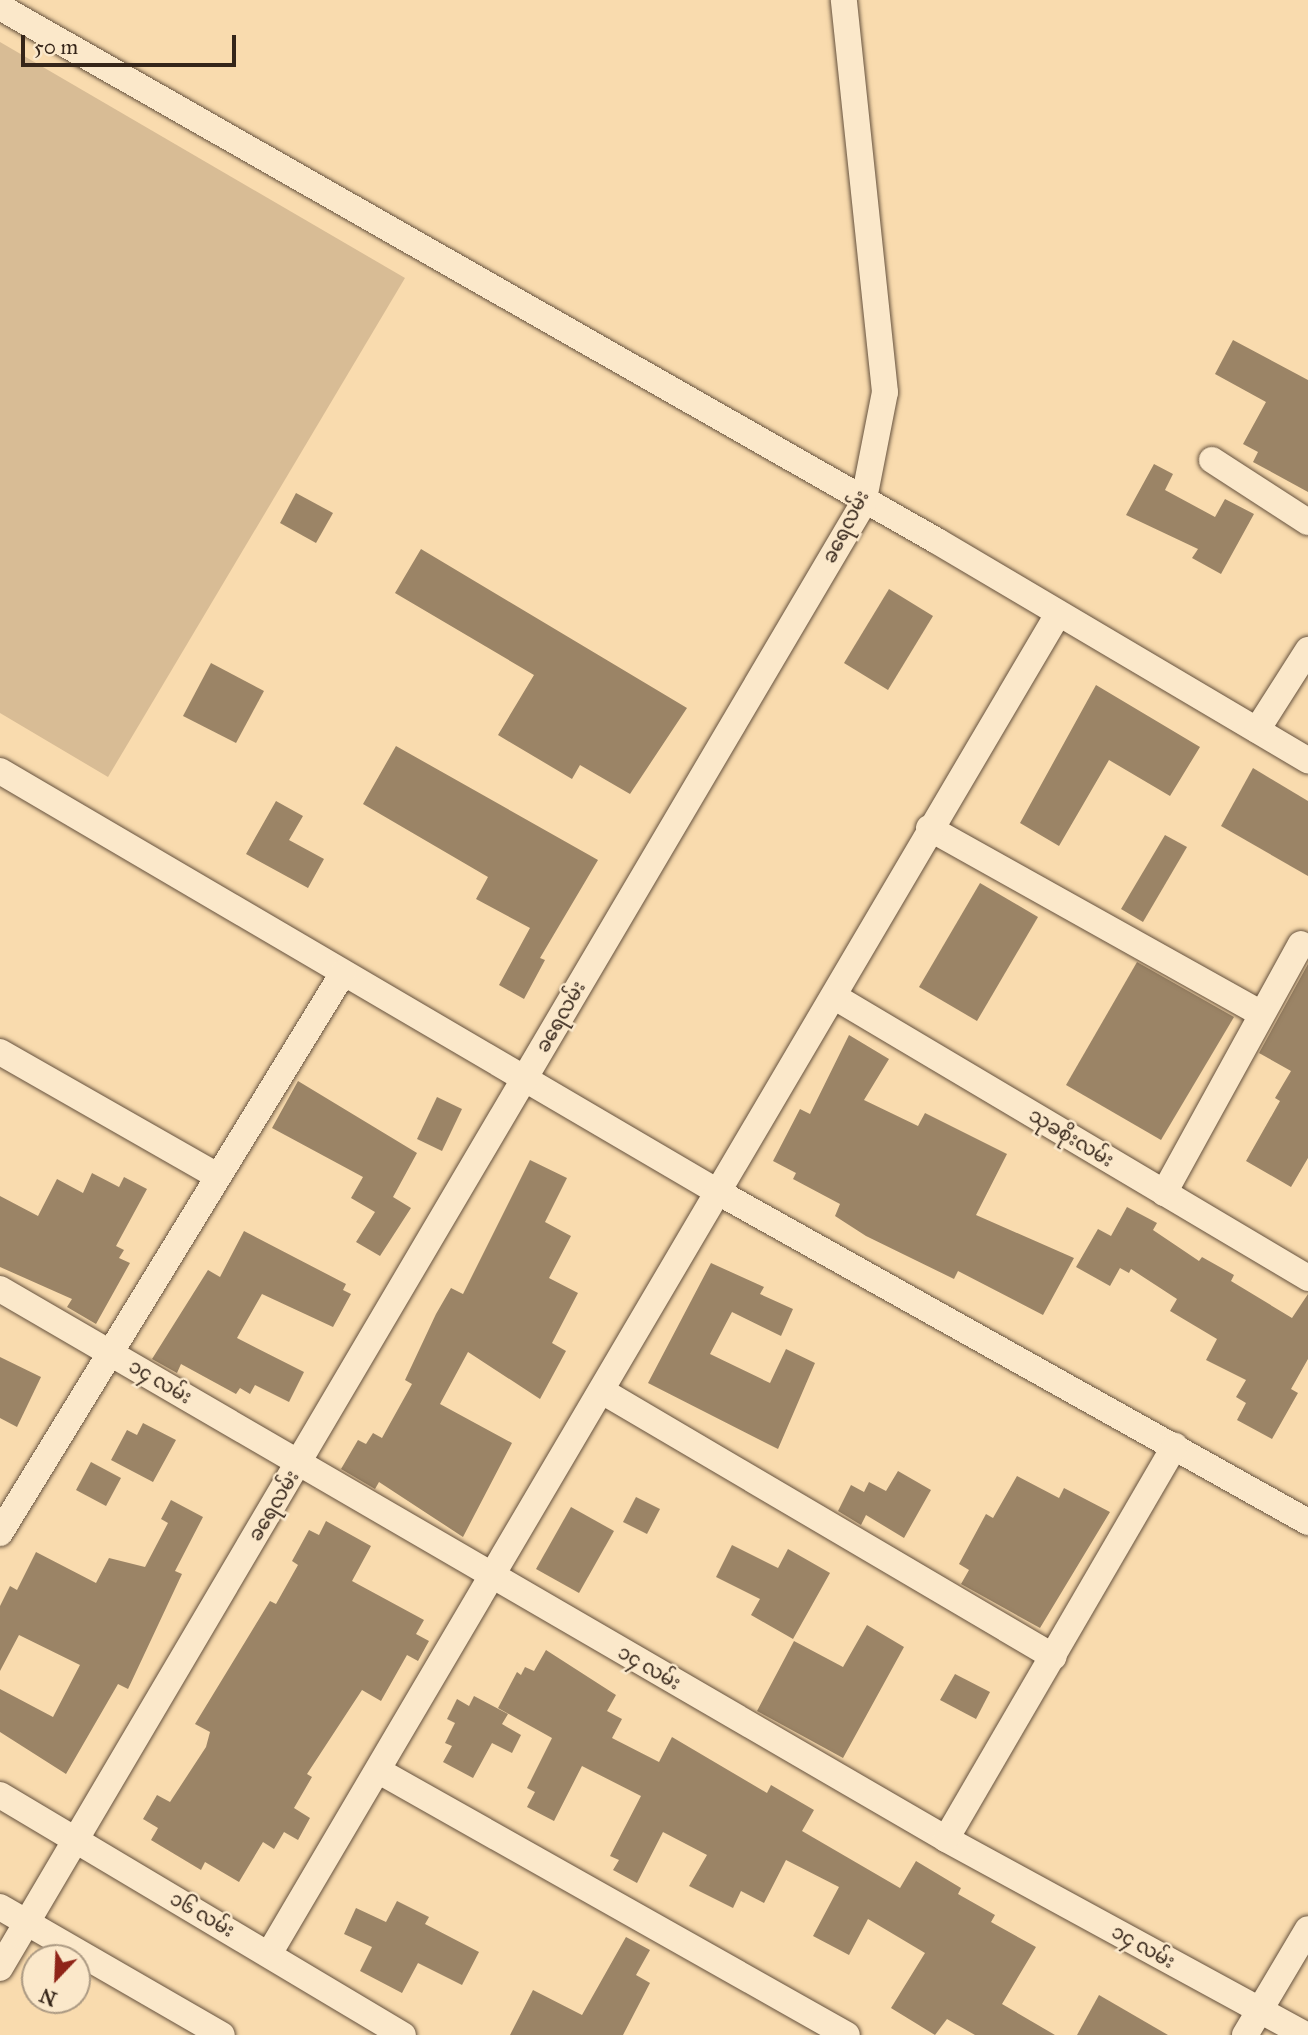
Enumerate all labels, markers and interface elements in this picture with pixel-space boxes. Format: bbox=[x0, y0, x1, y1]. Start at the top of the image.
scale bar bbox=[24, 21, 240, 65]
text: 50 m bbox=[34, 34, 78, 60]
street label: ခရေလမ်း bbox=[818, 487, 874, 567]
street label: ခရေလမ်း bbox=[532, 977, 590, 1057]
street label: သုခစိုးလမ်း bbox=[1025, 1104, 1117, 1172]
street label: ၁၄ လမ်း bbox=[125, 1355, 195, 1409]
street label: ခရေလမ်း bbox=[244, 1466, 304, 1546]
street label: ၁၄ လမ်း bbox=[614, 1641, 684, 1695]
street label: ၁၆ လမ်း bbox=[166, 1888, 238, 1942]
street label: ၁၄ လမ်း bbox=[1108, 1920, 1178, 1974]
north arrow bbox=[21, 1944, 91, 2014]
text: N bbox=[36, 1983, 60, 2011]

